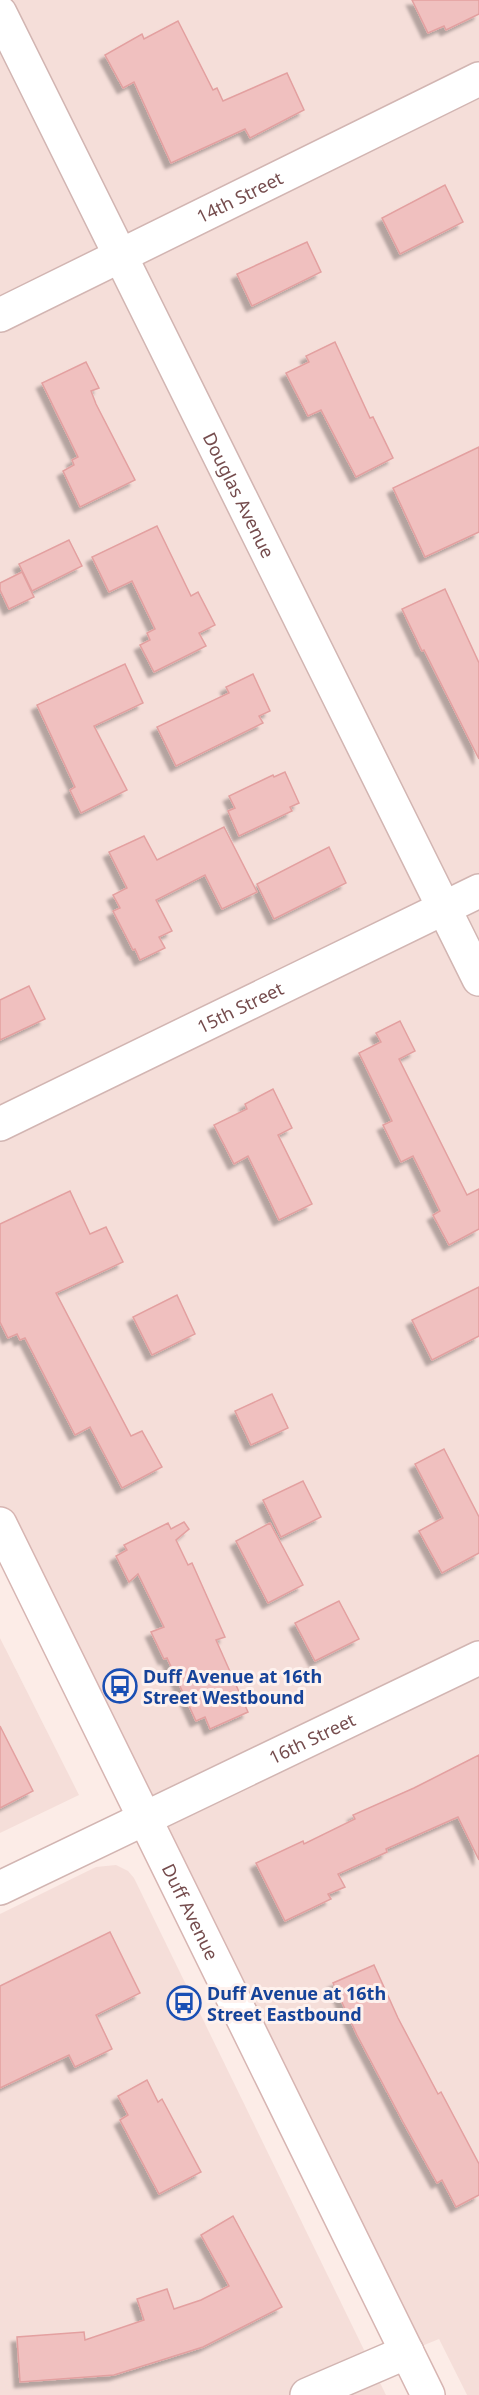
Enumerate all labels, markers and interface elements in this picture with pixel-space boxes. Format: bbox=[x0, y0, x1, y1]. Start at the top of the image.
street label: 14th Street bbox=[192, 165, 287, 228]
street label: Douglas Avenue bbox=[198, 428, 280, 562]
street label: 15th Street bbox=[193, 976, 288, 1038]
place label: Duff Avenue at 16th Street Westbound bbox=[143, 1664, 322, 1709]
bus stop icon: Duff Avenue at 16th Street Westbound bbox=[102, 1668, 138, 1704]
street label: 16th Street bbox=[265, 1707, 360, 1769]
street label: Duff Avenue bbox=[157, 1859, 224, 1964]
place label: Duff Avenue at 16th Street Eastbound bbox=[207, 1981, 386, 2026]
bus stop icon: Duff Avenue at 16th Street Eastbound bbox=[166, 1985, 202, 2021]

